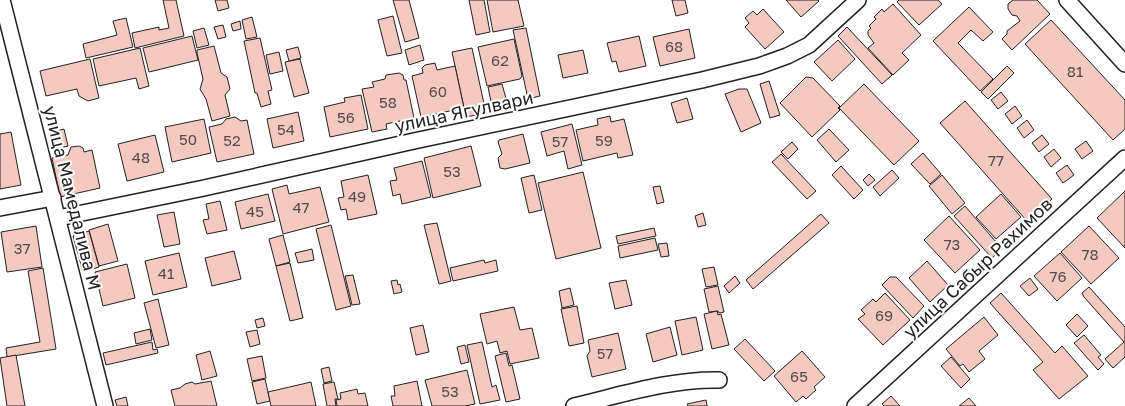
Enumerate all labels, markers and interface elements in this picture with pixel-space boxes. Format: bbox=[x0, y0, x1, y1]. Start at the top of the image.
house number: 68 bbox=[665, 37, 683, 55]
house number: 62 bbox=[491, 51, 509, 69]
house number: 81 bbox=[1067, 62, 1083, 80]
house number: 60 bbox=[429, 82, 447, 100]
street label: улица Ягулвари bbox=[393, 86, 535, 136]
house number: 58 bbox=[379, 93, 397, 111]
street label: улица Мамедалива М bbox=[39, 103, 107, 292]
house number: 56 bbox=[337, 108, 355, 126]
house number: 54 bbox=[277, 120, 295, 138]
house number: 50 bbox=[179, 130, 197, 148]
house number: 52 bbox=[223, 131, 241, 149]
house number: 59 bbox=[595, 131, 613, 149]
house number: 57 bbox=[552, 132, 568, 150]
house number: 48 bbox=[132, 148, 150, 166]
house number: 77 bbox=[988, 151, 1004, 169]
house number: 53 bbox=[443, 162, 461, 180]
house number: 49 bbox=[348, 187, 366, 205]
street label: улица Сабыр Рахимов bbox=[898, 192, 1056, 342]
house number: 47 bbox=[292, 198, 310, 216]
house number: 45 bbox=[246, 202, 264, 220]
house number: 73 bbox=[944, 235, 960, 253]
house number: 37 bbox=[14, 239, 30, 257]
house number: 78 bbox=[1081, 245, 1099, 263]
house number: 41 bbox=[158, 264, 174, 282]
house number: 76 bbox=[1049, 267, 1067, 285]
house number: 69 bbox=[875, 306, 893, 324]
house number: 57 bbox=[597, 344, 613, 362]
house number: 65 bbox=[790, 367, 808, 385]
house number: 53 bbox=[441, 382, 459, 400]

